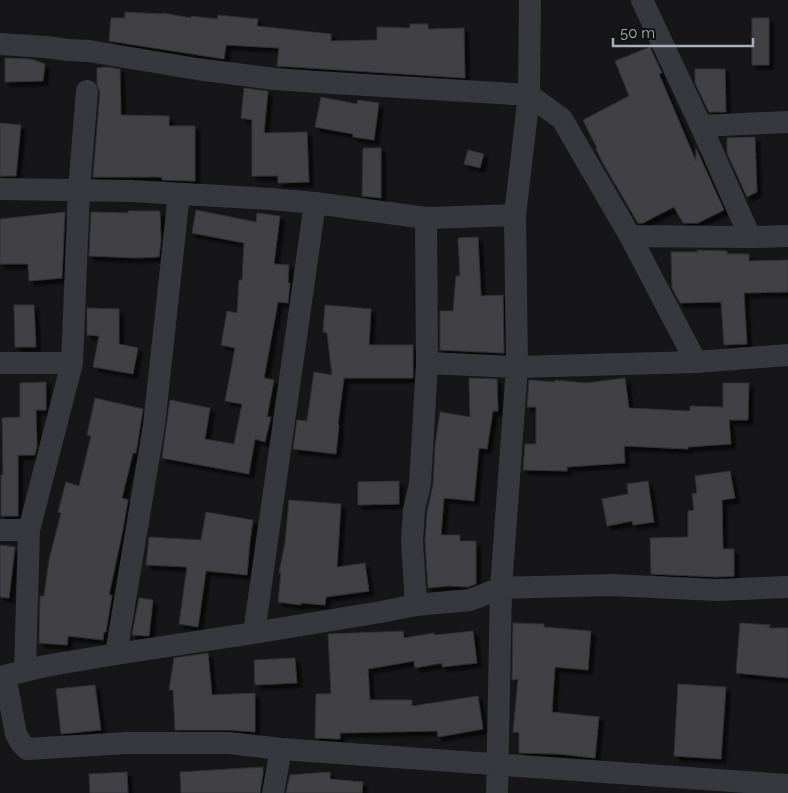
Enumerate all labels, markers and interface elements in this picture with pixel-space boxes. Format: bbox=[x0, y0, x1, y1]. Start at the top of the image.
scale bar bbox=[613, 15, 753, 47]
text: 50 m bbox=[620, 24, 655, 42]

